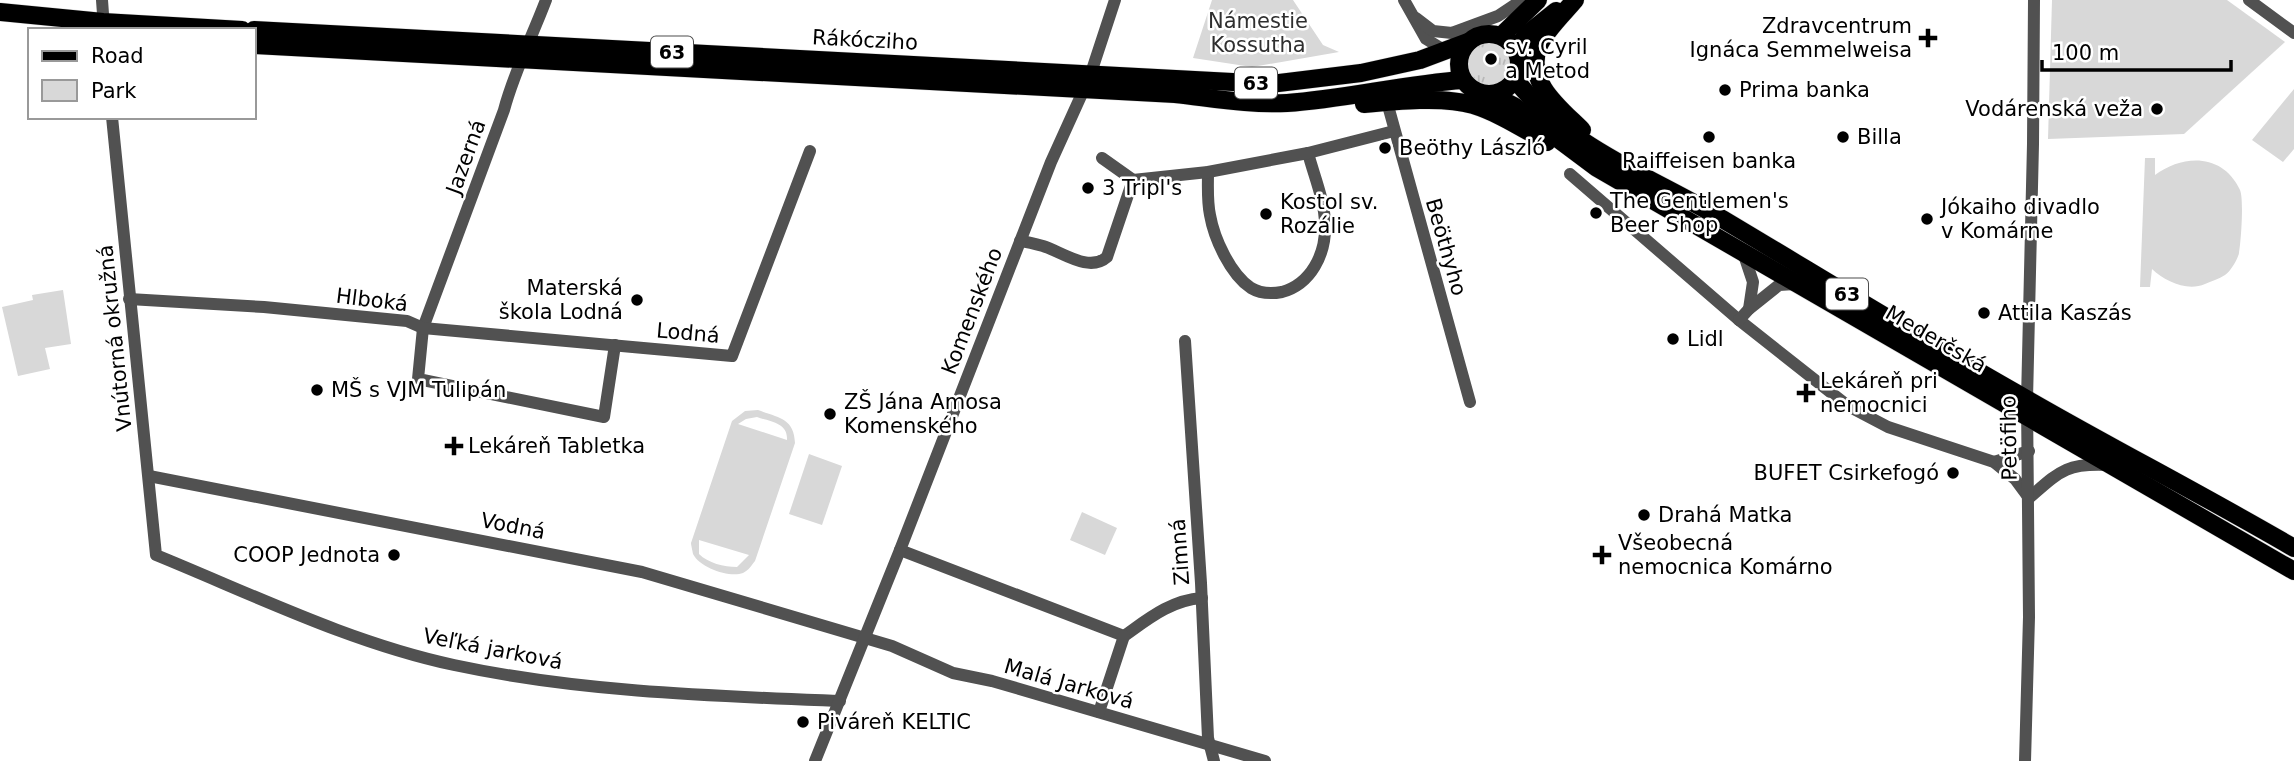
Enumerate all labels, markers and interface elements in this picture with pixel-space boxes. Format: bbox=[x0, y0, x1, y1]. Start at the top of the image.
park label: Námestie Kossutha bbox=[1208, 9, 1308, 57]
place label: Zdravcentrum Ignáca Semmelweisa bbox=[1690, 14, 1912, 62]
street label: Rákócziho bbox=[812, 25, 918, 55]
legend bbox=[28, 28, 256, 119]
marker: Zdravcentrum Ignáca Semmelweisa bbox=[1918, 28, 1938, 48]
scale bar bbox=[2042, 28, 2231, 72]
place label: sv. Cyril a Metod bbox=[1505, 35, 1590, 83]
road number: 63 bbox=[651, 36, 693, 68]
text: 100 m bbox=[2052, 41, 2119, 65]
text: Road bbox=[91, 44, 144, 68]
marker: sv. Cyril a Metod bbox=[1483, 51, 1499, 67]
road number: 63 bbox=[1235, 68, 1277, 99]
place label: Prima banka bbox=[1739, 78, 1870, 102]
text: Park bbox=[91, 79, 137, 103]
marker: Prima banka bbox=[1717, 82, 1733, 98]
place label: Vodárenská veža bbox=[1965, 97, 2143, 121]
marker: Vodárenská veža bbox=[2149, 101, 2165, 117]
street label: Jazerná bbox=[441, 117, 491, 199]
place label: Billa bbox=[1857, 125, 1902, 149]
marker: Raiffeisen banka bbox=[1701, 129, 1717, 145]
marker: Billa bbox=[1835, 129, 1851, 145]
place label: Beöthy László bbox=[1399, 136, 1545, 160]
marker: Beöthy László bbox=[1377, 140, 1393, 156]
place label: Raiffeisen banka bbox=[1622, 149, 1796, 173]
place label: 3 Tripl's bbox=[1102, 176, 1182, 200]
marker: 3 Tripl's bbox=[1080, 180, 1096, 196]
place label: The Gentlemen's Beer Shop bbox=[1609, 189, 1789, 237]
place label: Kostol sv. Rozálie bbox=[1280, 190, 1379, 238]
street label: Beöthyho bbox=[1421, 195, 1471, 299]
place label: Jókaiho divadlo v Komárne bbox=[1939, 195, 2100, 243]
marker: The Gentlemen's Beer Shop bbox=[1588, 205, 1604, 221]
marker: Kostol sv. Rozálie bbox=[1258, 206, 1274, 222]
marker: Jókaiho divadlo v Komárne bbox=[1919, 211, 1935, 227]
street label: Vnútorná okružná bbox=[93, 244, 137, 432]
street label: Komenského bbox=[937, 244, 1007, 378]
place label: Materská škola Lodná bbox=[499, 276, 623, 324]
road number: 63 bbox=[1826, 278, 1868, 310]
street label: Hlboká bbox=[335, 284, 409, 316]
marker: Materská škola Lodná bbox=[629, 292, 645, 308]
street label: Mederčská bbox=[1881, 300, 1991, 378]
place label: Attila Kaszás bbox=[1998, 301, 2132, 325]
marker: Attila Kaszás bbox=[1976, 305, 1992, 321]
street label: Lodná bbox=[655, 318, 721, 348]
place label: Lidl bbox=[1687, 327, 1724, 351]
marker: Lidl bbox=[1665, 331, 1681, 347]
place label: Lekáreň pri nemocnici bbox=[1820, 369, 1938, 417]
place label: MŠ s VJM Tulipán bbox=[331, 377, 506, 402]
marker: MŠ s VJM Tulipán bbox=[309, 382, 325, 398]
marker: Lekáreň pri nemocnici bbox=[1798, 385, 1814, 401]
place label: ZŠ Jána Amosa Komenského bbox=[844, 389, 1002, 438]
street label: Petöfiho bbox=[1996, 395, 2022, 481]
marker: ZŠ Jána Amosa Komenského bbox=[822, 406, 838, 422]
place label: Lekáreň Tabletka bbox=[468, 434, 645, 458]
marker: Lekáreň Tabletka bbox=[446, 438, 462, 454]
place label: BUFET Csirkefogó bbox=[1754, 461, 1939, 485]
marker: BUFET Csirkefogó bbox=[1945, 465, 1961, 481]
place label: Drahá Matka bbox=[1658, 503, 1792, 527]
marker: Drahá Matka bbox=[1636, 507, 1652, 523]
street label: Vodná bbox=[479, 508, 547, 544]
street label: Zimná bbox=[1166, 518, 1194, 586]
place label: Všeobecná nemocnica Komárno bbox=[1618, 531, 1833, 579]
place label: COOP Jednota bbox=[233, 543, 380, 567]
marker: Všeobecná nemocnica Komárno bbox=[1592, 545, 1612, 565]
marker: COOP Jednota bbox=[386, 547, 402, 563]
street label: Veľká jarková bbox=[421, 624, 565, 674]
street label: Malá Jarková bbox=[1001, 654, 1137, 714]
place label: Piváreň KELTIC bbox=[817, 710, 971, 734]
marker: Piváreň KELTIC bbox=[795, 714, 811, 730]

